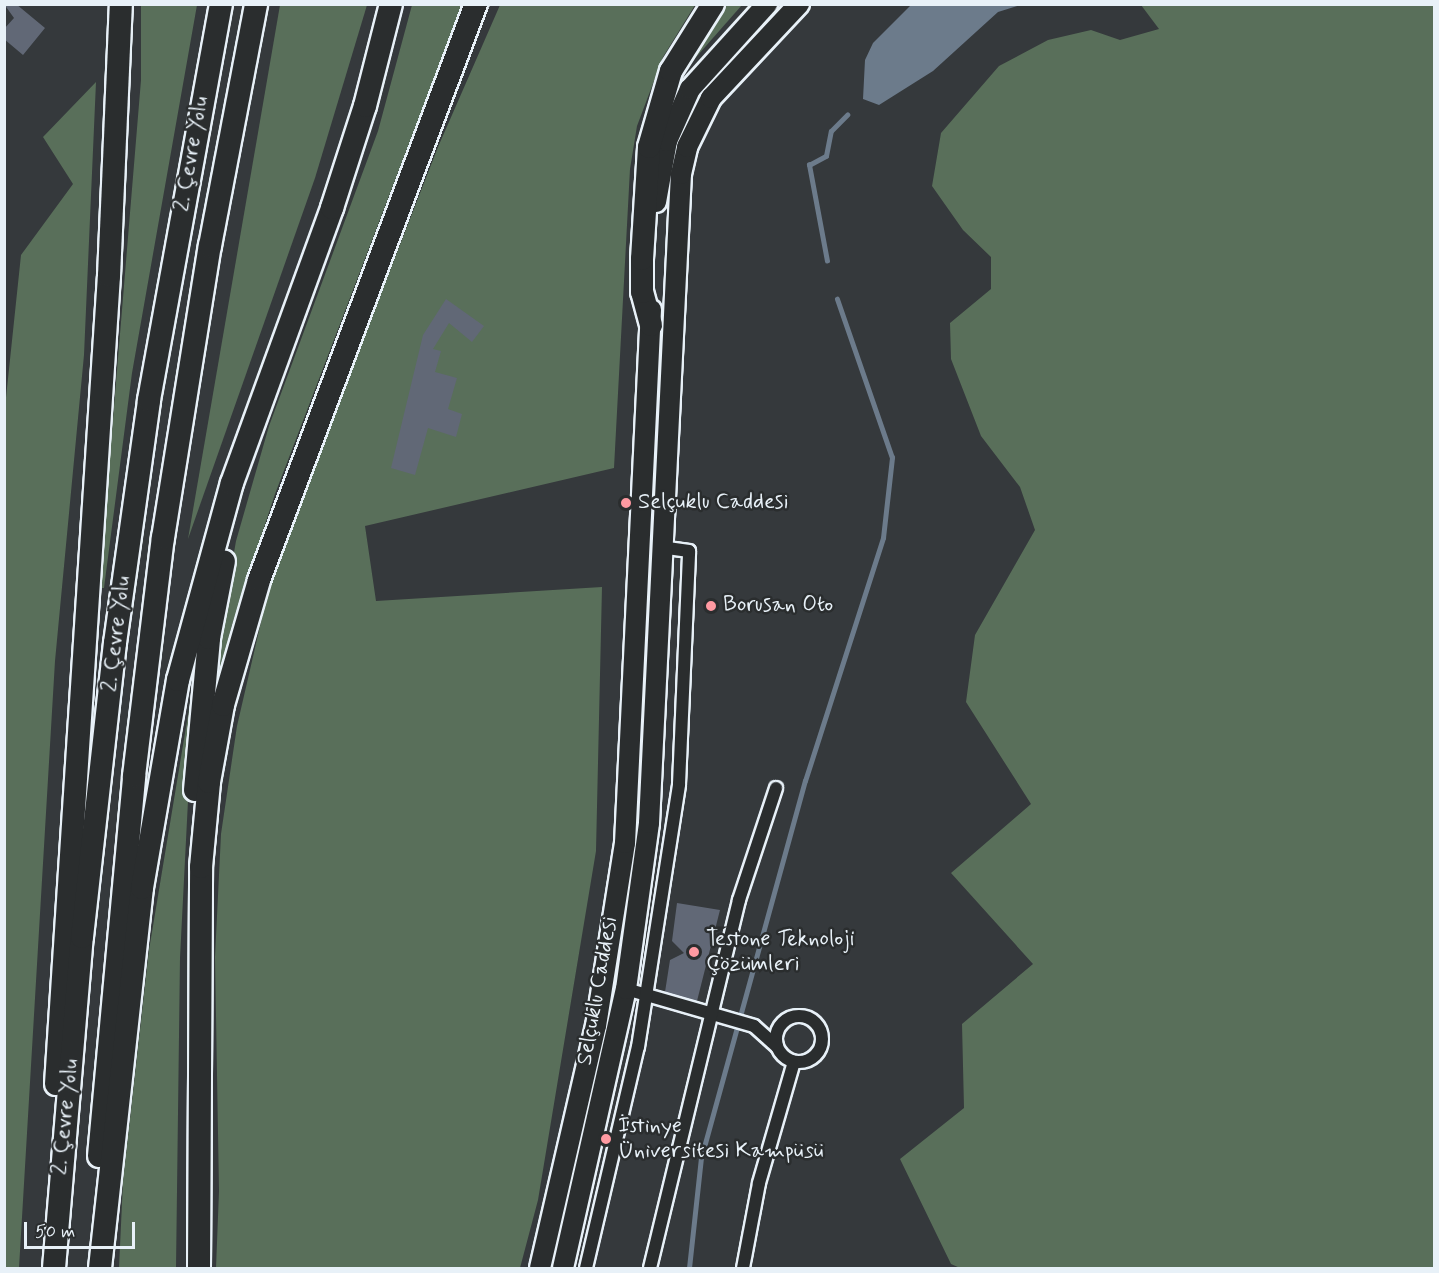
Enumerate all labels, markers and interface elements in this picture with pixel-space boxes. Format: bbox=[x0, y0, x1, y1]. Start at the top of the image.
street label: 2. Çevre Yolu bbox=[169, 94, 215, 214]
place label: Selçuklu Caddesi bbox=[638, 490, 790, 516]
marker: Selçuklu Caddesi bbox=[619, 496, 633, 510]
street label: 2. Çevre Yolu bbox=[97, 574, 137, 694]
place label: Borusan Oto bbox=[723, 593, 837, 619]
marker: Borusan Oto bbox=[704, 599, 718, 613]
street label: Selçuklu Caddesi bbox=[572, 914, 624, 1068]
place label: Testone Teknoloji Çözümleri bbox=[706, 926, 862, 978]
marker: Testone Teknoloji Çözümleri bbox=[687, 945, 701, 959]
street label: 2. Çevre Yolu bbox=[47, 1057, 85, 1177]
place label: İstinye Üniversitesi Kampüsü bbox=[618, 1113, 822, 1164]
marker: İstinye Üniversitesi Kampüsü bbox=[599, 1132, 613, 1146]
scale bar bbox=[27, 1210, 138, 1248]
text: 50 m bbox=[35, 1220, 75, 1244]

